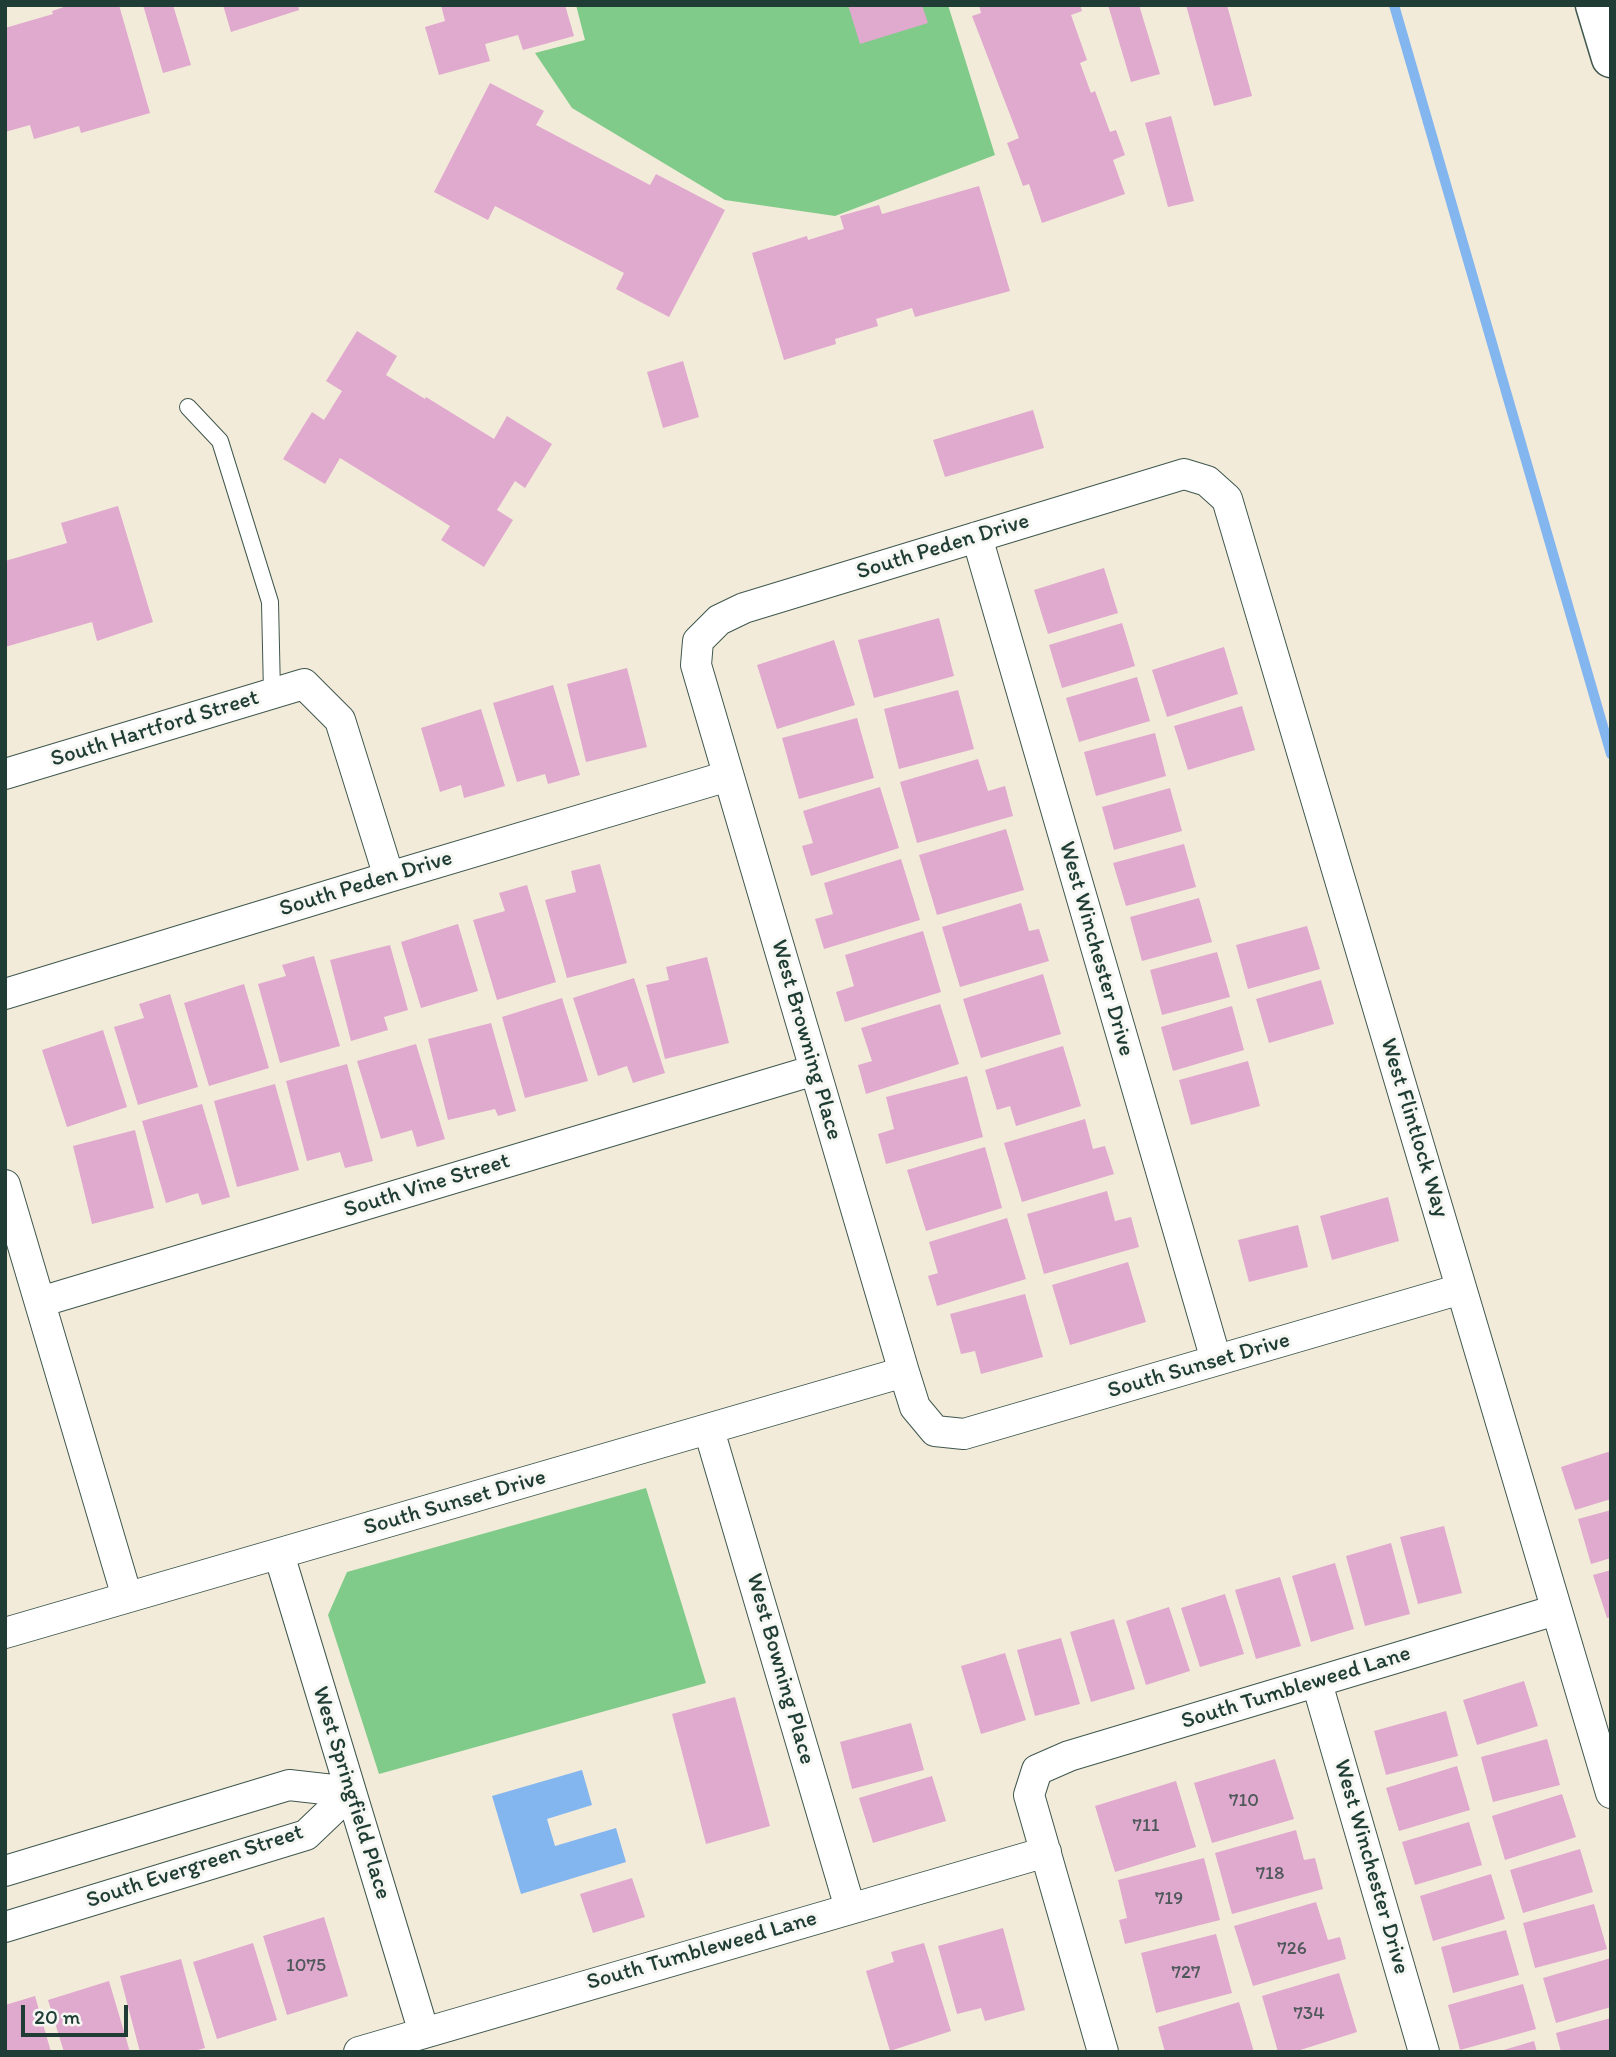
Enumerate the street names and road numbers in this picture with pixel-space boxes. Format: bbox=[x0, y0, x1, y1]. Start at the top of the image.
street label: South Peden Drive bbox=[853, 508, 1033, 586]
street label: South Hartford Street bbox=[48, 684, 262, 774]
street label: West Winchester Drive bbox=[1052, 838, 1140, 1060]
street label: South Peden Drive bbox=[276, 845, 456, 923]
street label: West Browning Place bbox=[764, 937, 848, 1143]
street label: West Flintlock Way bbox=[1374, 1035, 1454, 1221]
street label: South Vine Street bbox=[341, 1148, 513, 1224]
street label: South Sunset Drive bbox=[1105, 1327, 1293, 1405]
street label: South Sunset Drive bbox=[361, 1464, 549, 1542]
street label: West Bowning Place bbox=[740, 1570, 820, 1768]
street label: South Tumbleweed Lane bbox=[1178, 1640, 1414, 1736]
street label: West Springfield Place bbox=[305, 1683, 397, 1903]
street label: West Winchester Drive bbox=[1327, 1756, 1415, 1978]
street label: South Evergreen Street bbox=[83, 1819, 307, 1915]
street label: South Tumbleweed Lane bbox=[584, 1905, 820, 1997]

